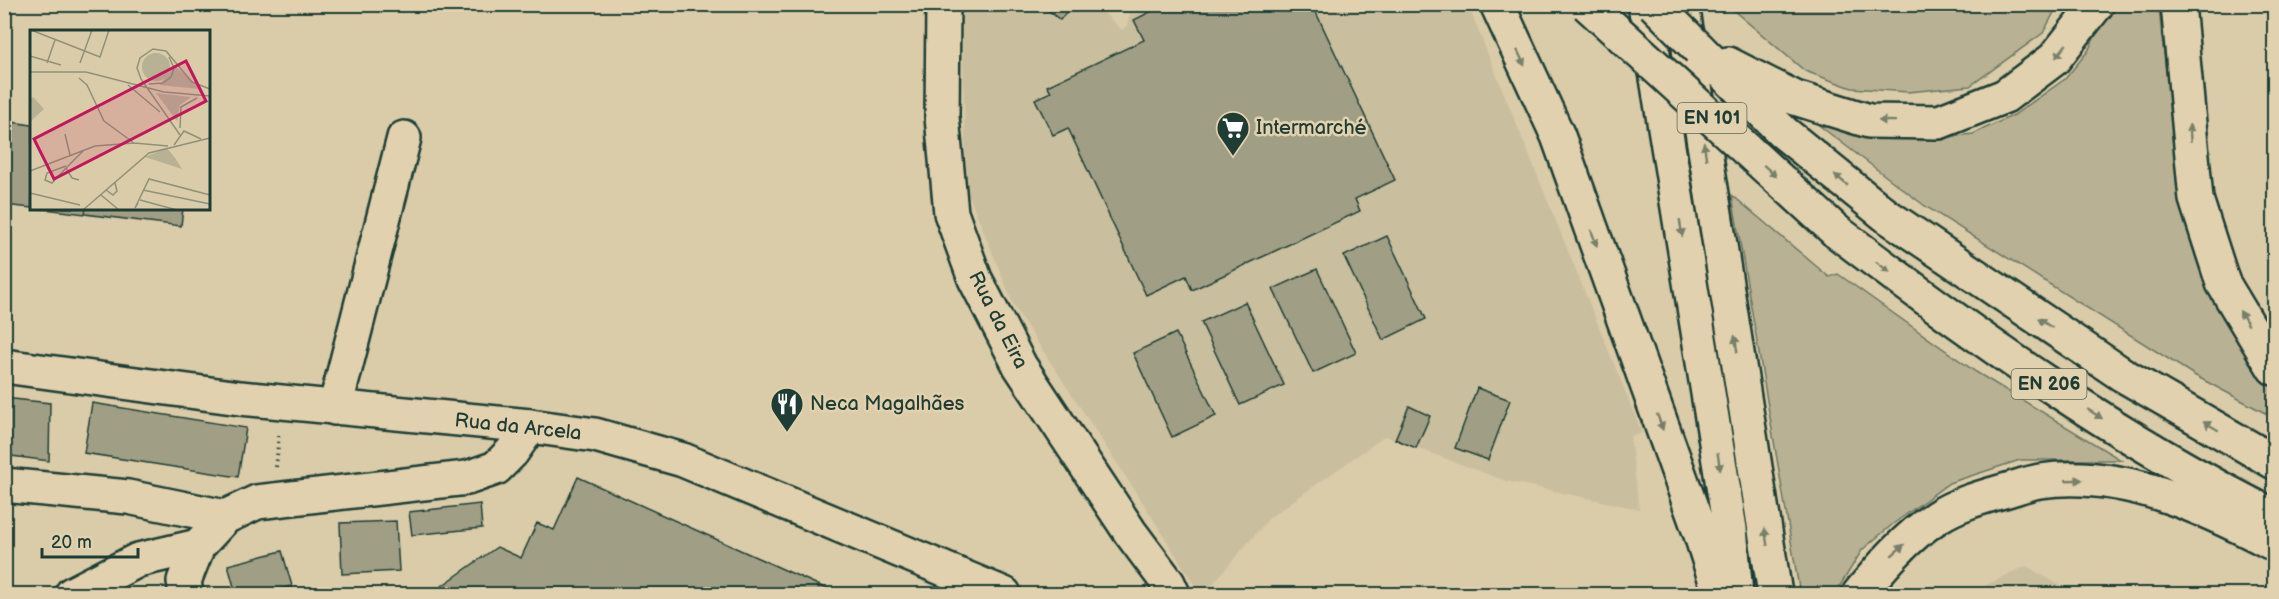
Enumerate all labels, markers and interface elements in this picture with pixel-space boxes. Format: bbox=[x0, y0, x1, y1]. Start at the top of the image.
inset map bbox=[30, 30, 210, 210]
one-way arrow bbox=[2055, 43, 2068, 58]
one-way arrow bbox=[1517, 49, 1526, 66]
road number: EN 101 bbox=[1678, 103, 1746, 133]
supermarket icon: Intermarché bbox=[1215, 110, 1251, 157]
place label: Intermarché bbox=[1256, 116, 1367, 140]
one-way arrow bbox=[1878, 116, 1897, 126]
one-way arrow bbox=[2185, 124, 2195, 143]
one-way arrow bbox=[1701, 142, 1710, 161]
one-way arrow bbox=[1763, 164, 1778, 178]
one-way arrow bbox=[1833, 173, 1849, 186]
one-way arrow bbox=[1677, 219, 1686, 238]
one-way arrow bbox=[1590, 229, 1600, 247]
one-way arrow bbox=[1875, 261, 1891, 273]
street label: Rua da Eira bbox=[963, 267, 1033, 373]
one-way arrow bbox=[2239, 309, 2249, 326]
one-way arrow bbox=[2038, 317, 2054, 329]
one-way arrow bbox=[1731, 334, 1740, 353]
road number: EN 206 bbox=[2012, 369, 2086, 399]
restaurant icon: Neca Magalhães bbox=[769, 386, 805, 433]
place label: Neca Magalhães bbox=[810, 392, 965, 416]
street label: Rua da Arcela bbox=[453, 408, 583, 446]
one-way arrow bbox=[2087, 409, 2104, 419]
one-way arrow bbox=[1656, 413, 1666, 431]
one-way arrow bbox=[2202, 421, 2219, 431]
one-way arrow bbox=[1715, 453, 1724, 472]
one-way arrow bbox=[2064, 475, 2083, 485]
scale bar bbox=[42, 521, 138, 559]
one-way arrow bbox=[1761, 527, 1770, 546]
text: 20 m bbox=[51, 532, 92, 553]
one-way arrow bbox=[1890, 544, 1905, 557]

